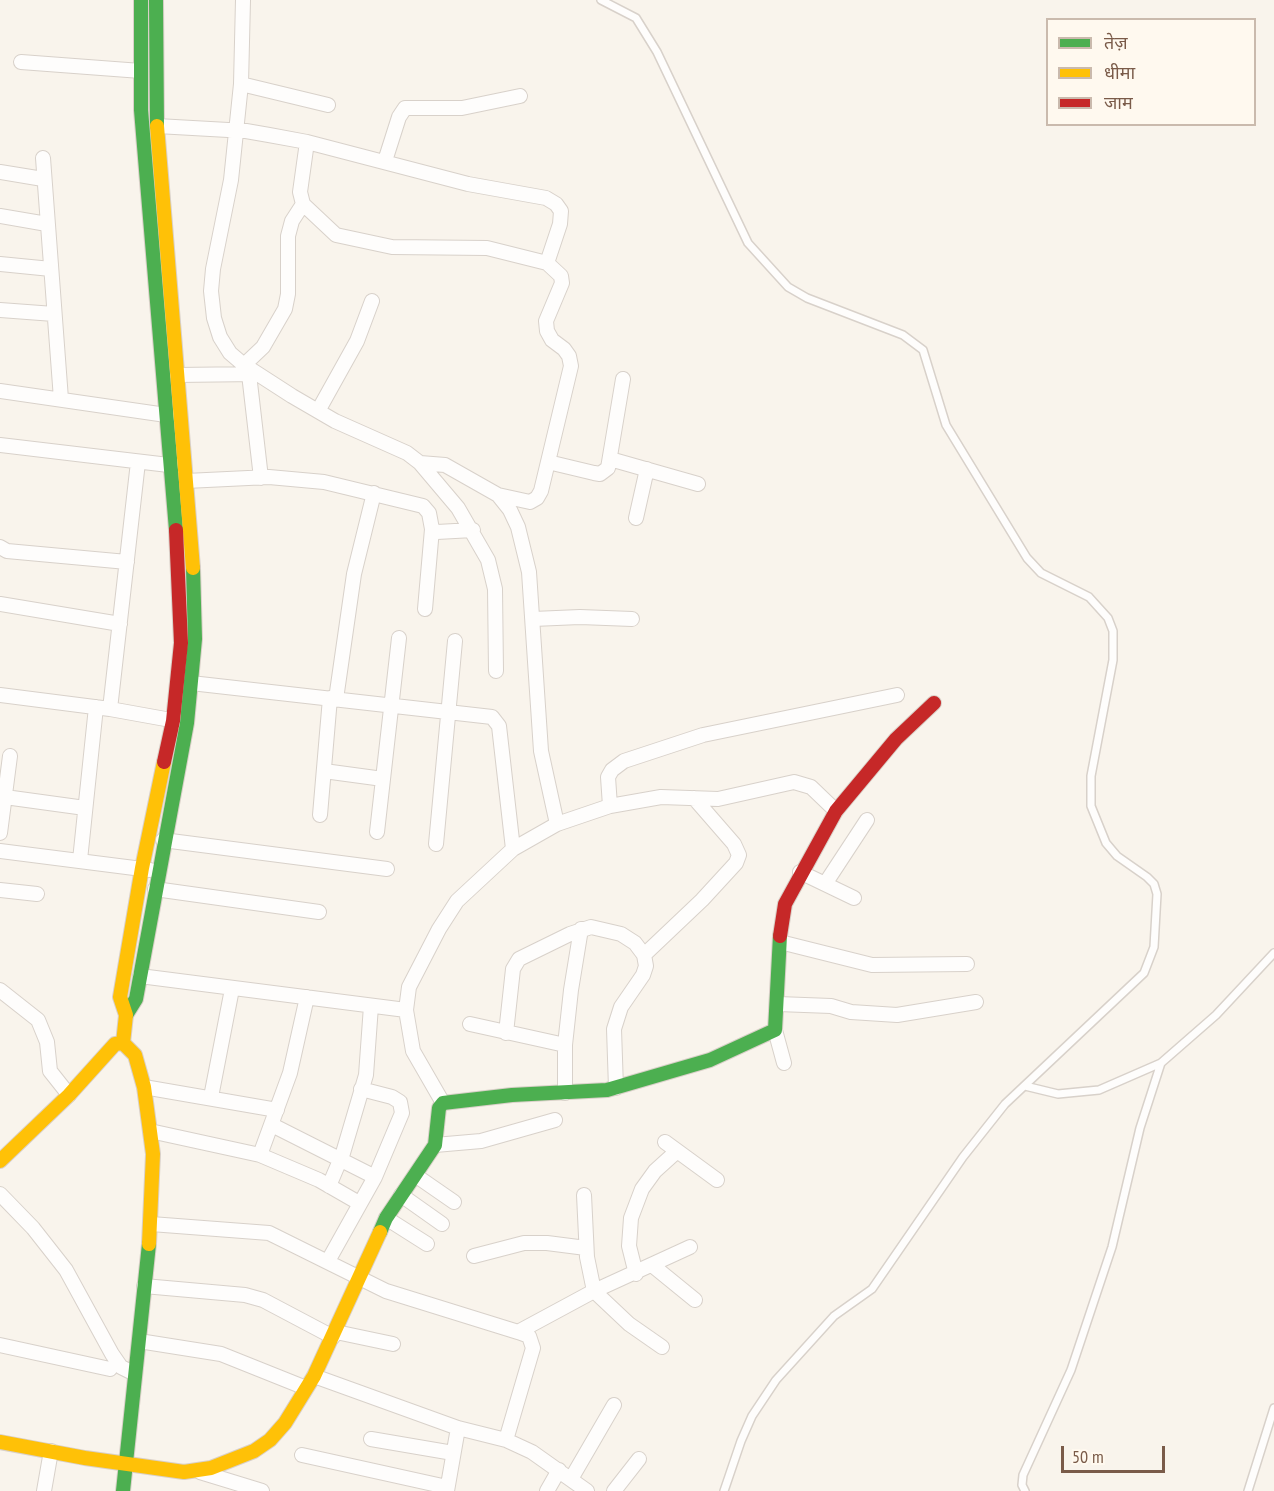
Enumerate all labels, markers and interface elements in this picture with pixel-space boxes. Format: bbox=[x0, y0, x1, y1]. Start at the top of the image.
legend bbox=[1046, 18, 1256, 126]
text: तेज़ bbox=[1104, 31, 1128, 54]
text: धीमा bbox=[1104, 61, 1135, 84]
text: जाम bbox=[1104, 91, 1133, 114]
scale bar bbox=[1064, 1434, 1168, 1472]
text: 50 m bbox=[1072, 1445, 1104, 1468]

